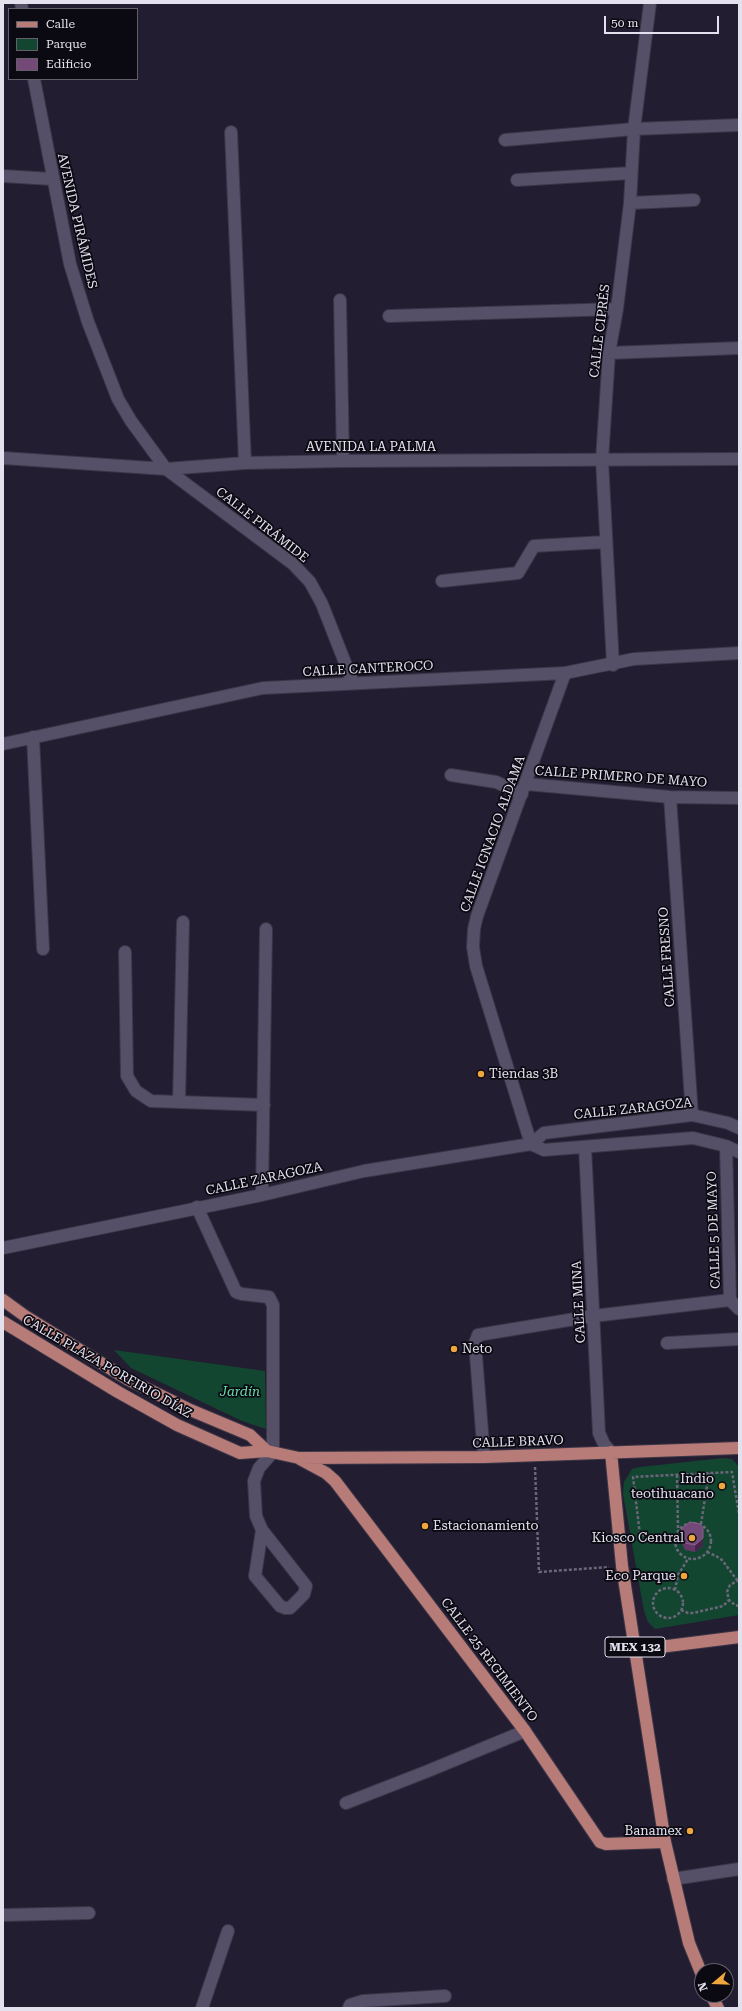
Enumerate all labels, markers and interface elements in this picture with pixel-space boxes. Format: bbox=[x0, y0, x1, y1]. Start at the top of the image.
legend bbox=[8, 8, 138, 80]
scale bar bbox=[606, 8, 721, 34]
text: 50 m bbox=[611, 16, 638, 30]
text: Calle bbox=[46, 17, 75, 31]
text: Parque bbox=[46, 37, 86, 51]
text: Edificio bbox=[46, 57, 91, 71]
street label: AVENIDA PIRÁMIDES bbox=[54, 152, 100, 290]
street label: CALLE CIPRÉS bbox=[587, 283, 613, 379]
street label: AVENIDA LA PALMA bbox=[306, 439, 436, 455]
street label: CALLE PIRÁMIDE bbox=[213, 484, 311, 566]
street label: CALLE CANTEROCO bbox=[302, 658, 434, 680]
street label: CALLE IGNACIO ALDAMA bbox=[457, 754, 529, 914]
street label: CALLE PRIMERO DE MAYO bbox=[534, 763, 708, 791]
street label: CALLE FRESNO bbox=[656, 906, 678, 1008]
place label: Tiendas 3B bbox=[489, 1066, 558, 1082]
marker: Tiendas 3B bbox=[476, 1069, 486, 1079]
street label: CALLE ZARAGOZA bbox=[573, 1095, 693, 1123]
street label: CALLE ZARAGOZA bbox=[204, 1159, 324, 1199]
street label: CALLE 5 DE MAYO bbox=[704, 1171, 724, 1289]
street label: CALLE MINA bbox=[569, 1260, 589, 1344]
street label: CALLE PLAZA PORFIRIO DÍAZ bbox=[20, 1312, 194, 1422]
place label: Neto bbox=[462, 1341, 492, 1357]
marker: Neto bbox=[449, 1344, 459, 1354]
park label: Jardín bbox=[220, 1384, 260, 1400]
street label: CALLE BRAVO bbox=[472, 1433, 564, 1451]
place label: Indio teotihuacano bbox=[631, 1471, 714, 1502]
marker: Indio teotihuacano bbox=[717, 1481, 727, 1491]
place label: Estacionamiento bbox=[433, 1518, 538, 1534]
marker: Estacionamiento bbox=[420, 1521, 430, 1531]
place label: Kiosco Central bbox=[592, 1530, 684, 1546]
marker: Kiosco Central bbox=[687, 1533, 697, 1543]
place label: Eco Parque bbox=[605, 1568, 676, 1584]
marker: Eco Parque bbox=[679, 1571, 689, 1581]
street label: CALLE 25 REGIMIENTO bbox=[437, 1595, 541, 1725]
road number: MEX 132 bbox=[605, 1637, 665, 1657]
place label: Banamex bbox=[625, 1823, 682, 1839]
marker: Banamex bbox=[685, 1826, 695, 1836]
north arrow bbox=[694, 1963, 734, 2003]
text: N bbox=[696, 1981, 711, 1993]

